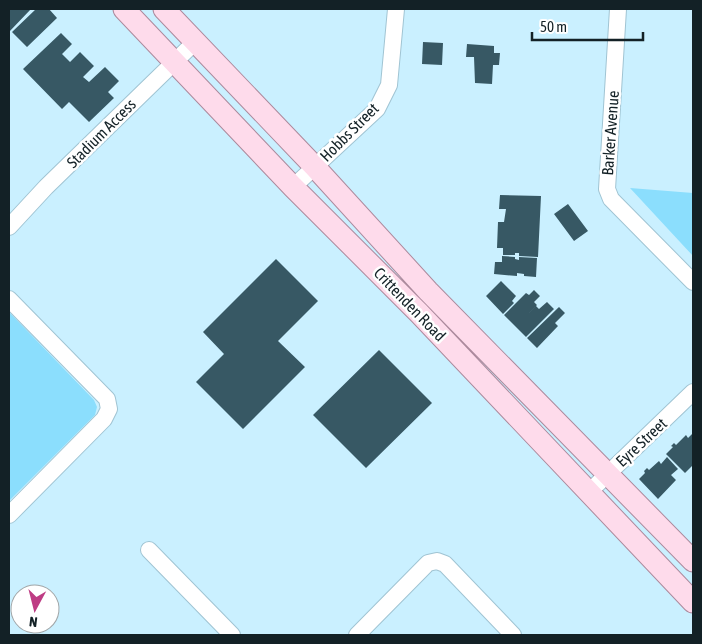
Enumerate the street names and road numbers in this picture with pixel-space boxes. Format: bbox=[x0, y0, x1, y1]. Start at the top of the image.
street label: Barker Avenue bbox=[598, 90, 622, 176]
street label: Stadium Access bbox=[63, 95, 139, 171]
street label: Hobbs Street bbox=[316, 99, 382, 165]
street label: Crittenden Road bbox=[371, 264, 449, 344]
street label: Eyre Street bbox=[612, 414, 671, 471]

